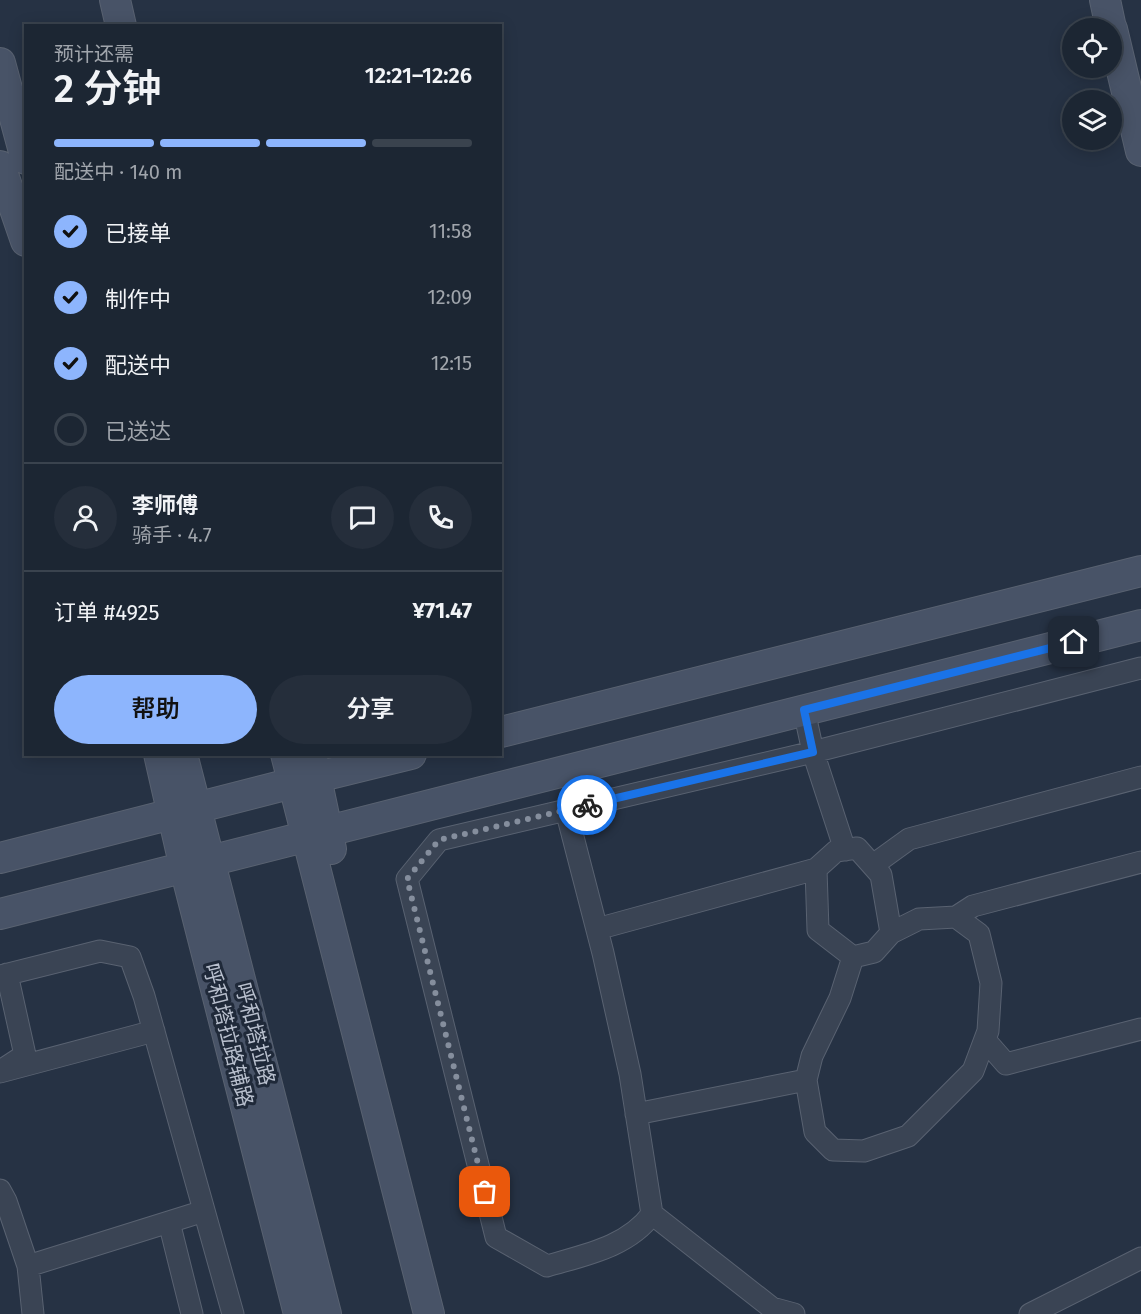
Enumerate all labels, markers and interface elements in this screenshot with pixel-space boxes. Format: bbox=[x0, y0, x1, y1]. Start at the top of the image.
map controls bbox=[1062, 18, 1122, 150]
button: locate bbox=[1062, 18, 1122, 78]
text: 预计还需 bbox=[54, 42, 134, 66]
text: 12:21–12:26 bbox=[365, 62, 472, 89]
text: 2 分钟 bbox=[54, 66, 161, 112]
button: layers bbox=[1062, 90, 1122, 150]
text: 配送中 · 140 m bbox=[54, 160, 182, 184]
icon: check bbox=[54, 215, 87, 248]
text: 11:58 bbox=[429, 219, 472, 243]
text: 已接单 bbox=[105, 220, 171, 247]
icon: check bbox=[54, 281, 87, 314]
text: 12:09 bbox=[427, 285, 472, 309]
text: 制作中 bbox=[105, 286, 171, 313]
icon: check bbox=[54, 347, 87, 380]
text: 12:15 bbox=[431, 351, 472, 375]
text: 配送中 bbox=[105, 352, 171, 379]
text: 已送达 bbox=[105, 418, 171, 445]
button: person bbox=[54, 486, 117, 549]
button: chat bbox=[331, 486, 394, 549]
button: phone bbox=[409, 486, 472, 549]
text: 李师傅 bbox=[132, 492, 198, 519]
text: 骑手 · 4.7 bbox=[132, 523, 212, 547]
text: ¥71.47 bbox=[412, 597, 472, 624]
text: 订单 #4925 bbox=[54, 599, 159, 626]
pin bbox=[1048, 616, 1099, 667]
icon: home bbox=[1057, 625, 1090, 658]
button: 帮助 bbox=[54, 675, 257, 744]
button: 分享 bbox=[269, 675, 472, 744]
courier bbox=[557, 775, 617, 835]
icon: bike bbox=[571, 789, 604, 822]
street label: 呼和塔拉路辅路 bbox=[198, 961, 258, 1109]
street label: 呼和塔拉路 bbox=[230, 980, 280, 1088]
pin bbox=[459, 1166, 510, 1217]
icon: bag bbox=[468, 1175, 501, 1208]

